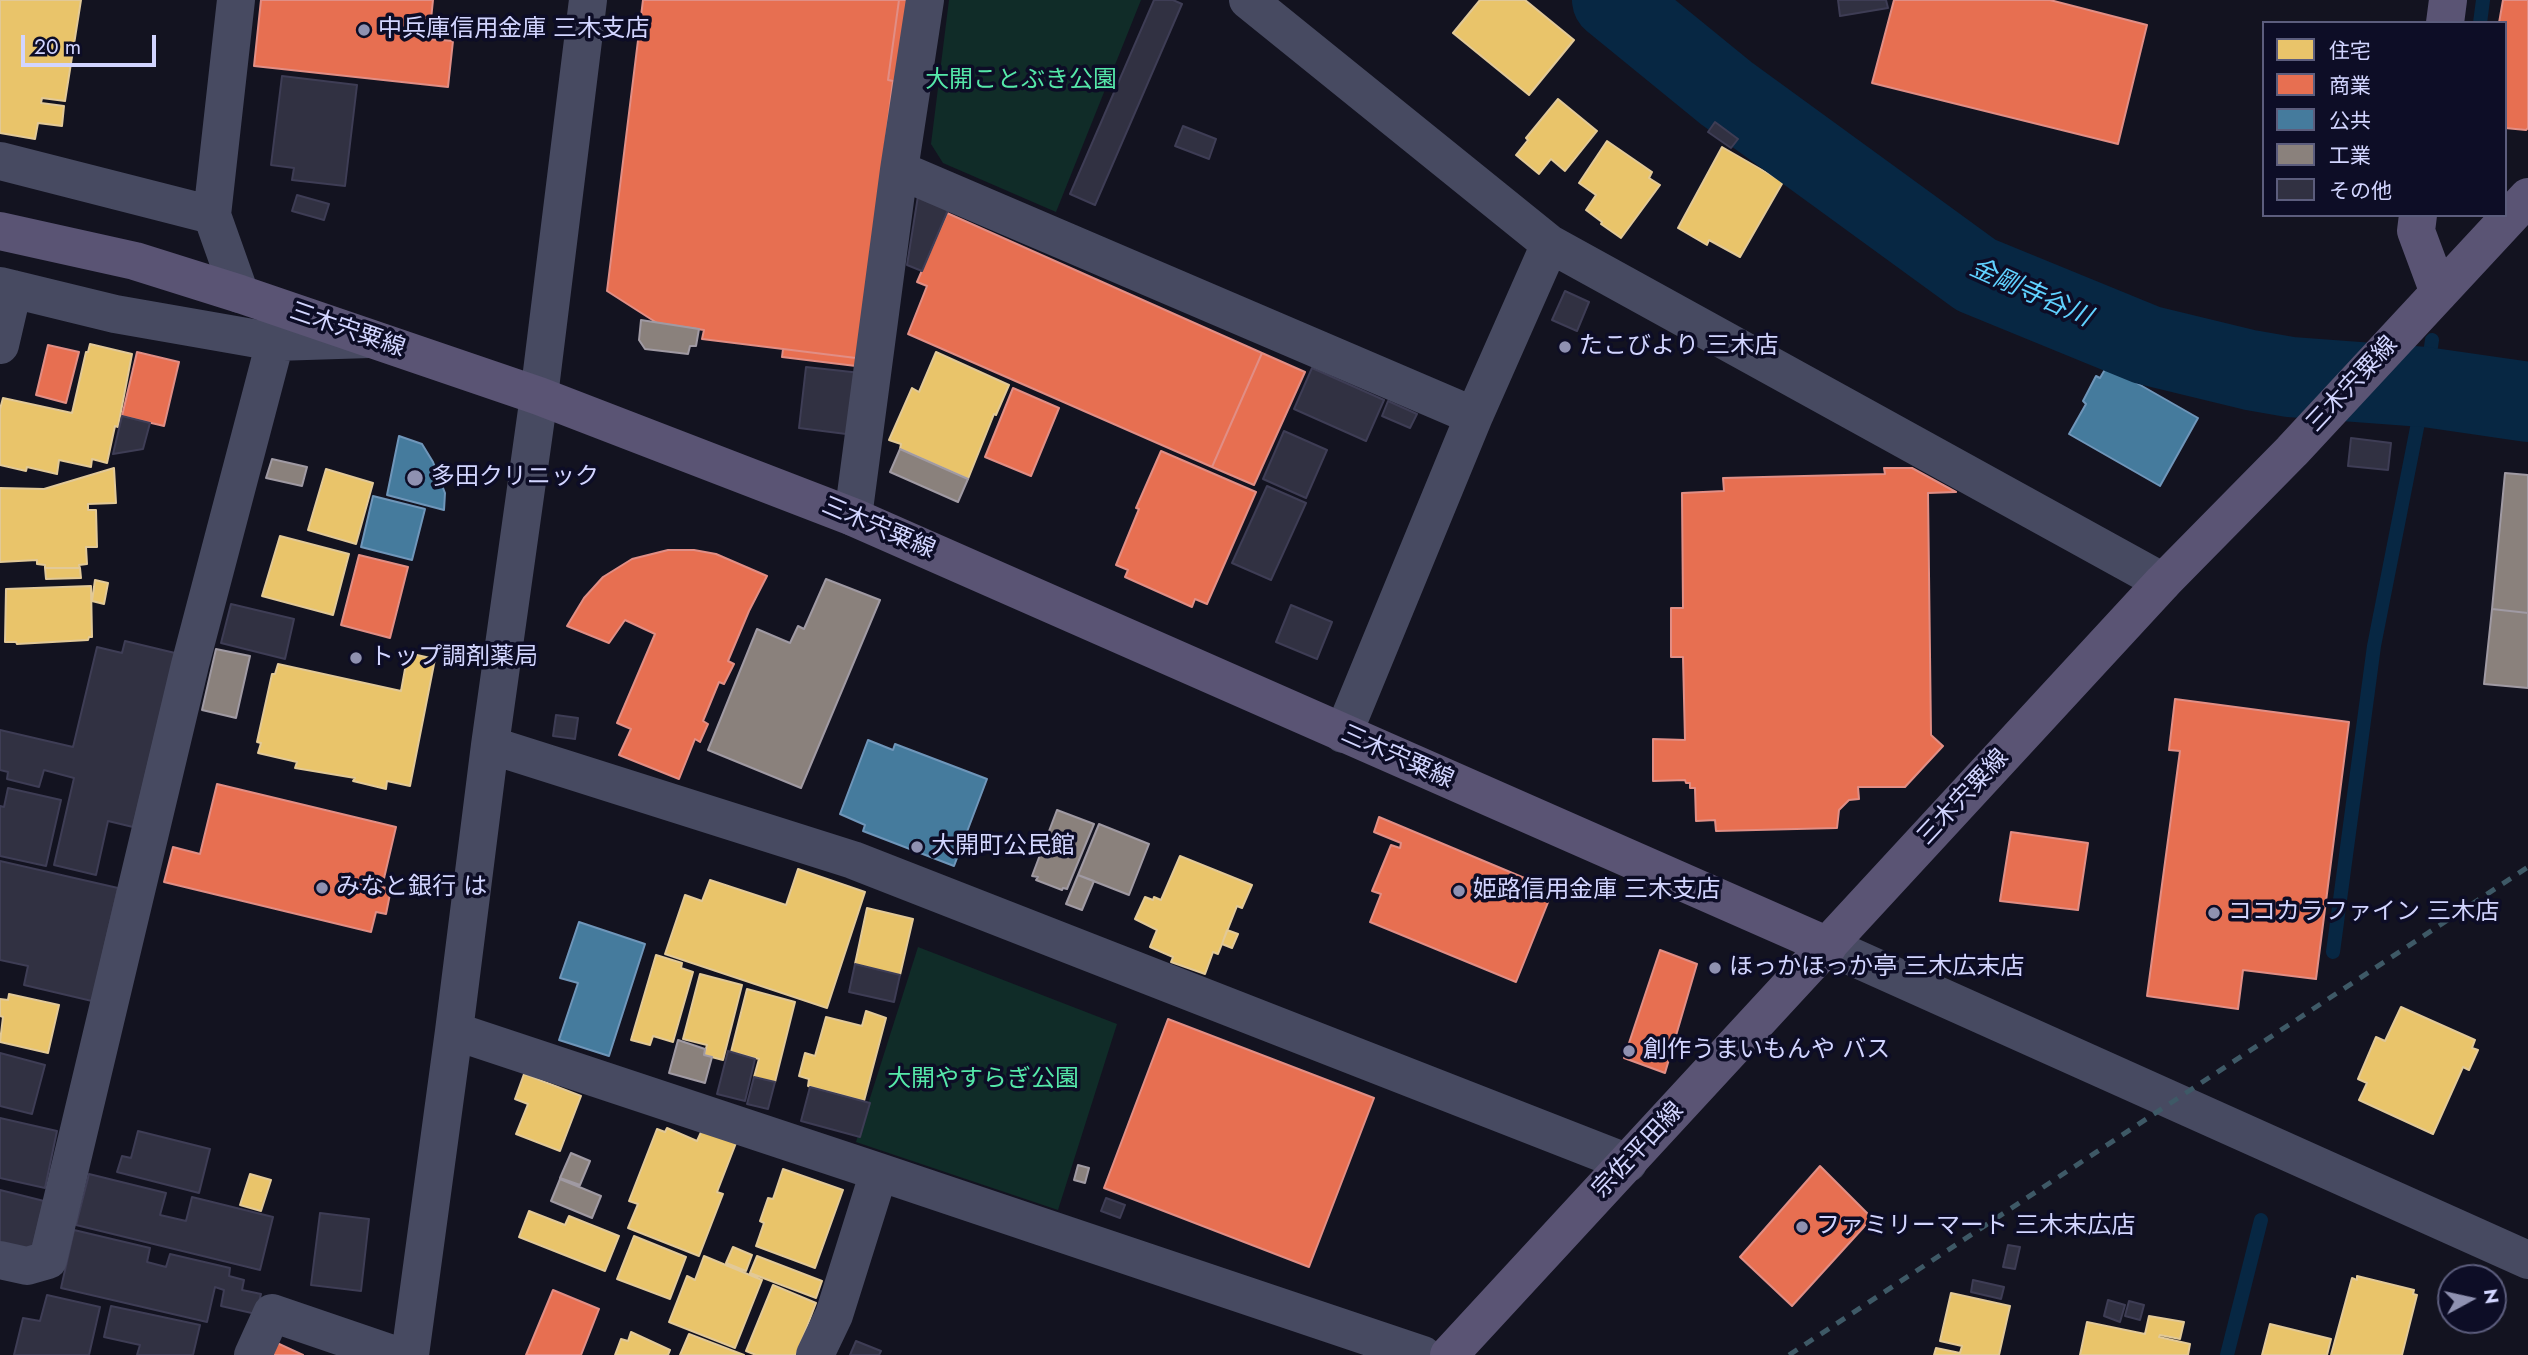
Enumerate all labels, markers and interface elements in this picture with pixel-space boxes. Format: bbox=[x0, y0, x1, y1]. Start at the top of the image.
place label: 中兵庫信用金庫 三木支店 bbox=[378, 16, 649, 44]
scale bar bbox=[24, 21, 159, 65]
legend bbox=[2262, 21, 2507, 217]
marker: 中兵庫信用金庫 三木支店 bbox=[356, 22, 372, 38]
text: 20 m bbox=[34, 32, 81, 62]
text: 住宅 bbox=[2329, 36, 2371, 66]
park label: 大開ことぶき公園 bbox=[925, 67, 1117, 95]
text: 商業 bbox=[2329, 71, 2371, 101]
text: 公共 bbox=[2329, 106, 2371, 136]
text: 工業 bbox=[2329, 141, 2371, 171]
text: その他 bbox=[2329, 176, 2392, 206]
water label: 金剛寺谷川 bbox=[1964, 253, 2096, 335]
street label: 三木宍粟線 bbox=[286, 298, 408, 364]
street label: 三木宍粟線 bbox=[2302, 331, 2404, 439]
place label: たこびより 三木店 bbox=[1579, 333, 1778, 361]
marker: たこびより 三木店 bbox=[1557, 339, 1573, 355]
place label: 多田クリニック bbox=[431, 464, 599, 492]
marker: 多田クリニック bbox=[405, 468, 425, 488]
street label: 三木宍粟線 bbox=[817, 492, 939, 566]
place label: トップ調剤薬局 bbox=[370, 644, 538, 672]
marker: トップ調剤薬局 bbox=[348, 650, 364, 666]
street label: 三木宍粟線 bbox=[1336, 720, 1458, 796]
street label: 三木宍粟線 bbox=[1913, 744, 2015, 852]
place label: 大開町公民館 bbox=[931, 833, 1075, 861]
marker: 大開町公民館 bbox=[909, 839, 925, 855]
place label: みなと銀行 は bbox=[336, 874, 487, 902]
place label: 姫路信用金庫 三木支店 bbox=[1473, 877, 1720, 905]
marker: みなと銀行 は bbox=[314, 880, 330, 896]
marker: 姫路信用金庫 三木支店 bbox=[1451, 883, 1467, 899]
place label: ココカラファイン 三木店 bbox=[2228, 899, 2499, 927]
marker: ココカラファイン 三木店 bbox=[2206, 905, 2222, 921]
place label: ほっかほっか亭 三木広末店 bbox=[1729, 954, 2024, 982]
marker: ほっかほっか亭 三木広末店 bbox=[1707, 960, 1723, 976]
place label: 創作うまいもんや バス bbox=[1643, 1037, 1890, 1065]
marker: 創作うまいもんや バス bbox=[1621, 1043, 1637, 1059]
park label: 大開やすらぎ公園 bbox=[887, 1066, 1079, 1094]
street label: 宗佐平田線 bbox=[1588, 1097, 1690, 1205]
place label: ファミリーマート 三木末広店 bbox=[1816, 1213, 2135, 1241]
marker: ファミリーマート 三木末広店 bbox=[1794, 1219, 1810, 1235]
north arrow bbox=[2437, 1264, 2507, 1334]
text: N bbox=[2477, 1287, 2506, 1306]

